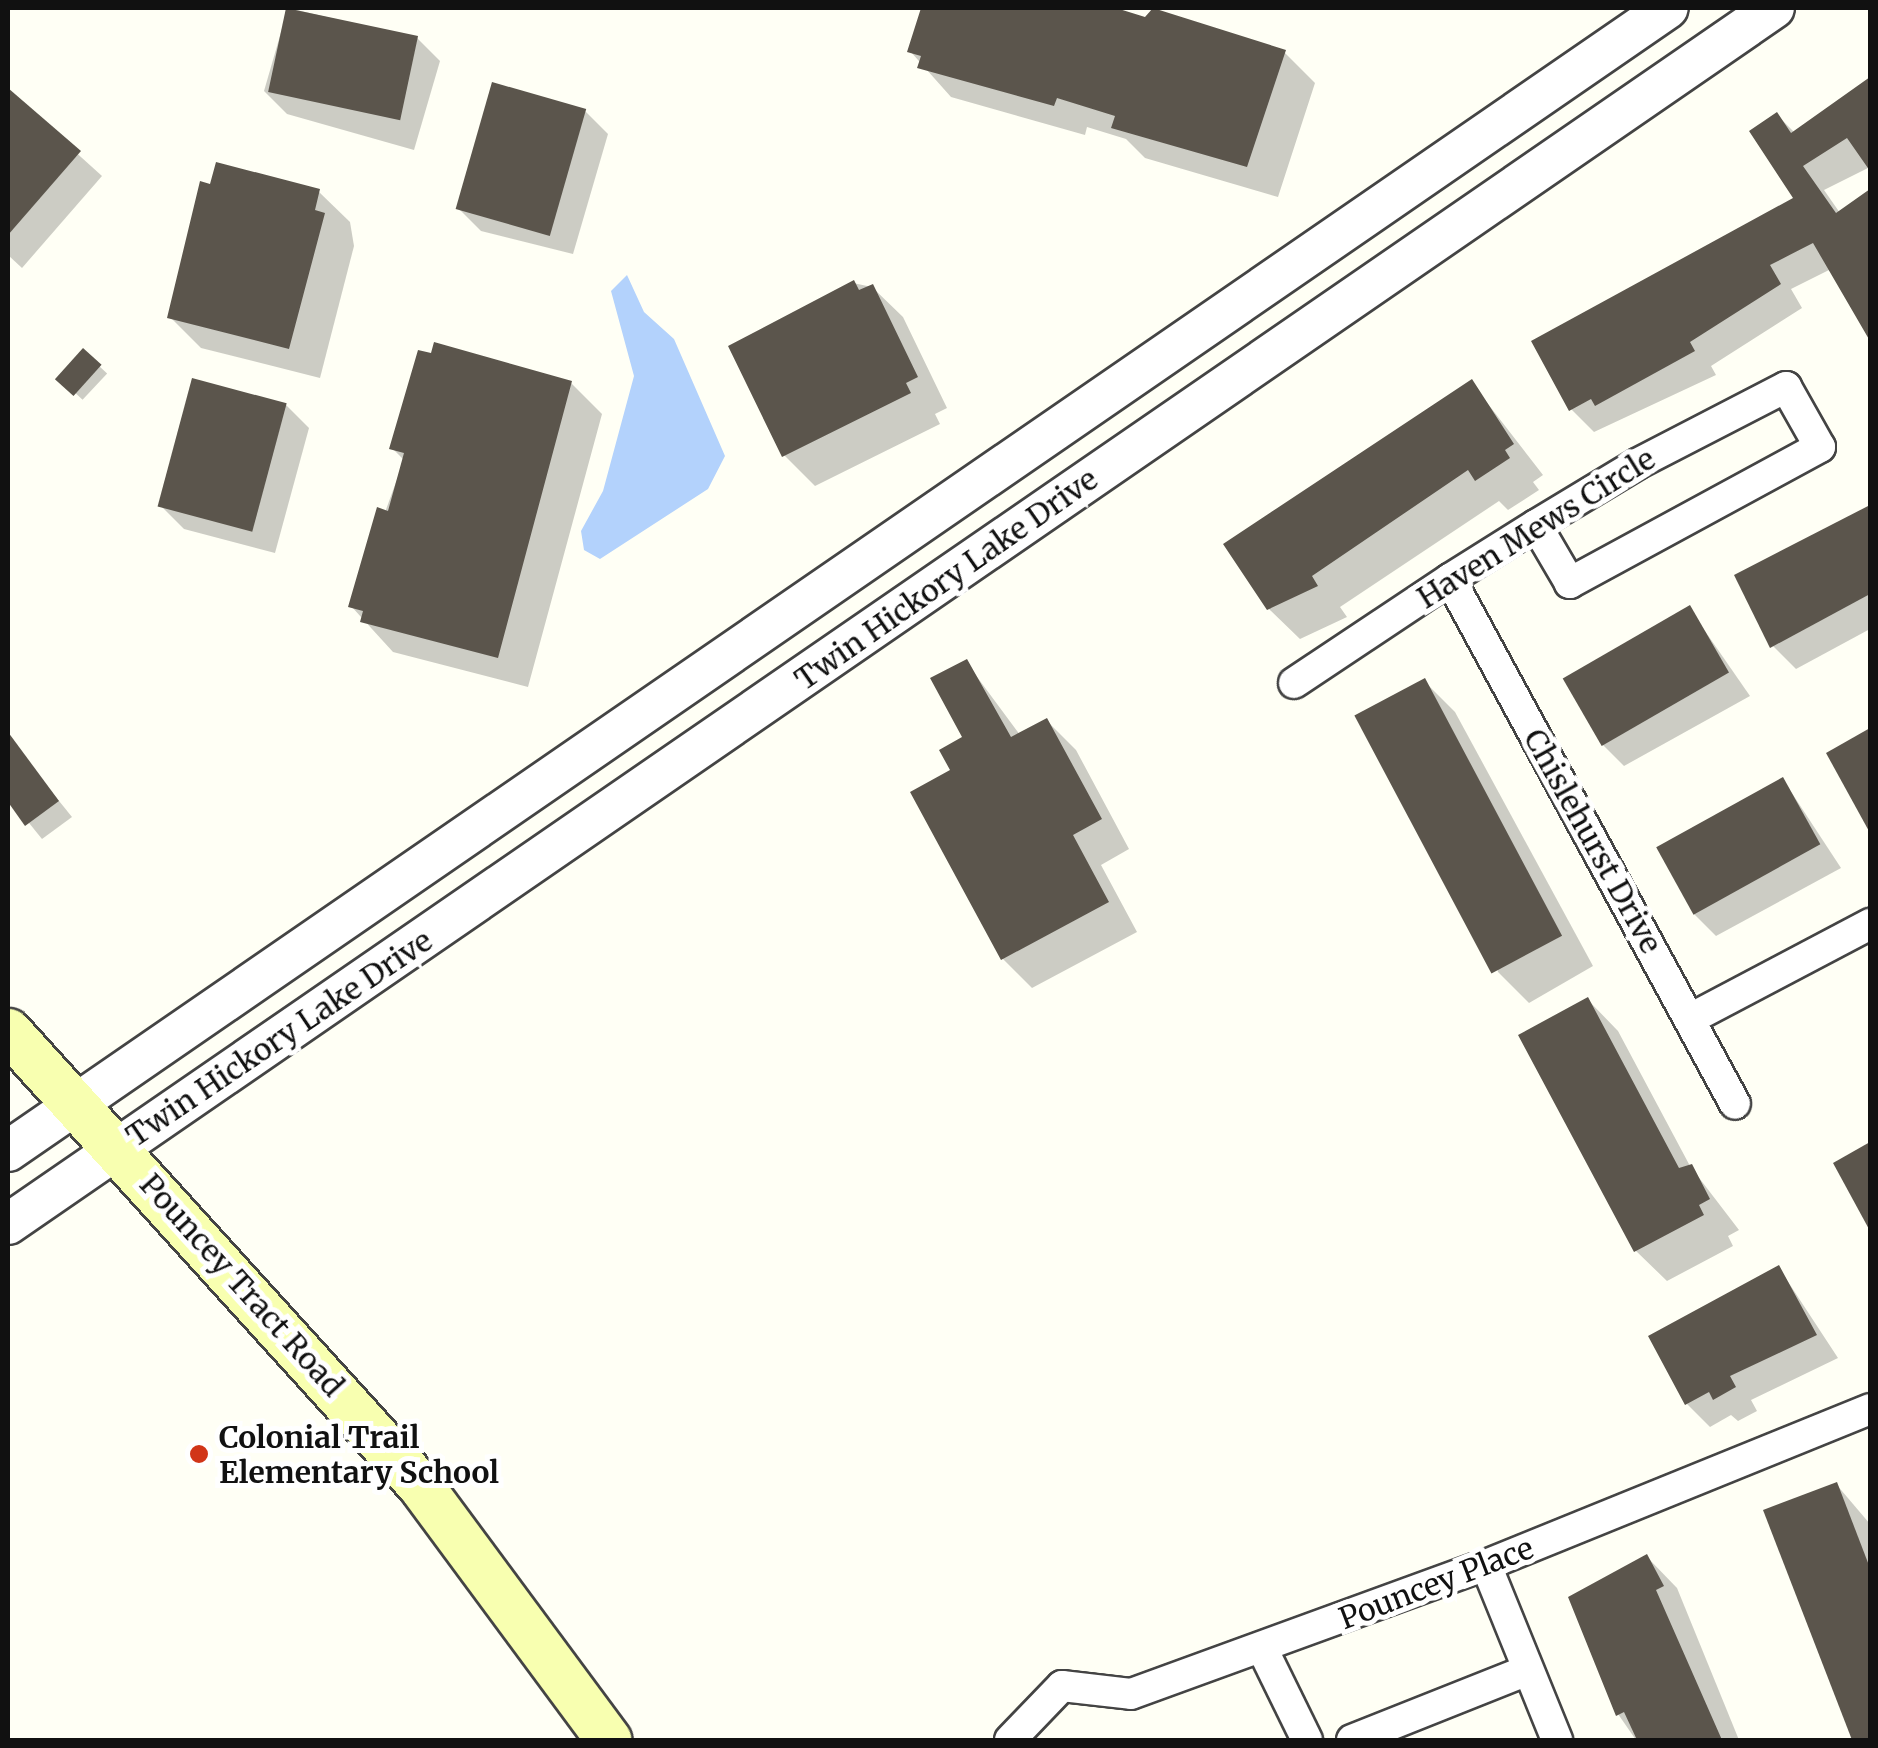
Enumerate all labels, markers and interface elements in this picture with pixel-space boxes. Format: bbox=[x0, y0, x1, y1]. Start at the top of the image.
street label: Haven Mews Circle bbox=[1411, 440, 1661, 616]
street label: Twin Hickory Lake Drive bbox=[788, 461, 1104, 697]
street label: Chislehurst Drive bbox=[1517, 723, 1669, 959]
street label: Twin Hickory Lake Drive bbox=[119, 922, 439, 1154]
street label: Pouncey Tract Road bbox=[133, 1166, 351, 1404]
place label: Colonial Trail Elementary School bbox=[219, 1419, 499, 1490]
marker: Colonial Trail Elementary School bbox=[188, 1443, 210, 1465]
street label: Pouncey Place bbox=[1334, 1529, 1538, 1637]

